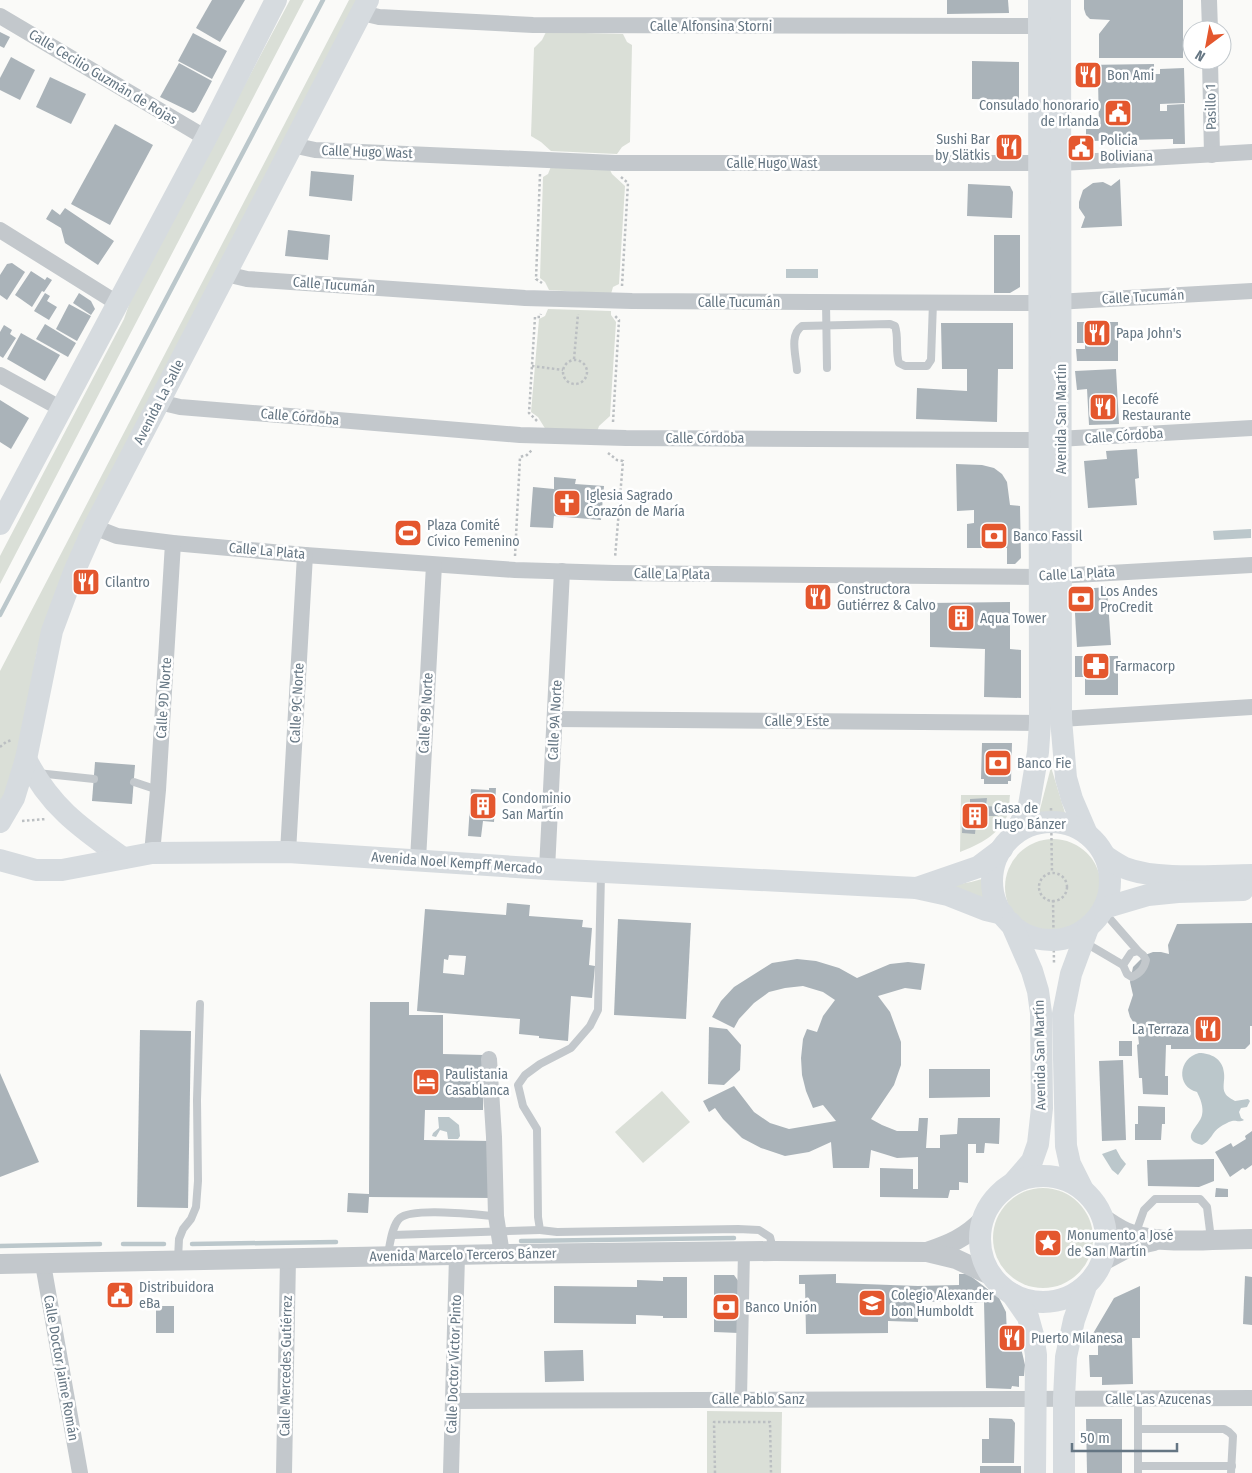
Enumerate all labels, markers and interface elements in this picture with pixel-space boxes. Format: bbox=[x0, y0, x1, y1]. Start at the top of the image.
street label: Calle Alfonsina Storni bbox=[650, 18, 772, 35]
north arrow bbox=[1182, 20, 1232, 70]
street label: Calle Cecilio Guzmán de Rojas bbox=[26, 26, 180, 128]
text: N bbox=[1192, 46, 1208, 65]
restaurant icon: Bon Ami bbox=[1073, 60, 1103, 90]
place label: Bon Ami bbox=[1107, 67, 1154, 84]
street label: Pasillo 1 bbox=[1202, 84, 1220, 130]
place label: Consulado honorario de Irlanda bbox=[979, 97, 1099, 130]
public building icon: Consulado honorario de Irlanda bbox=[1103, 98, 1133, 128]
place label: Sushi Bar by Slätkis bbox=[935, 131, 990, 164]
restaurant icon: Sushi Bar by Slätkis bbox=[994, 132, 1024, 162]
place label: Policia Boliviana bbox=[1100, 132, 1153, 165]
public building icon: Policia Boliviana bbox=[1066, 133, 1096, 163]
street label: Calle Hugo Wast bbox=[321, 142, 413, 162]
street label: Calle Hugo Wast bbox=[726, 155, 818, 172]
street label: Calle Tucumán bbox=[292, 274, 376, 296]
street label: Calle Tucumán bbox=[1101, 286, 1185, 308]
street label: Calle Tucumán bbox=[698, 294, 780, 311]
restaurant icon: Papa John's bbox=[1082, 318, 1112, 348]
place label: Papa John's bbox=[1116, 325, 1181, 342]
street label: Avenida La Salle bbox=[130, 357, 188, 447]
street label: Avenida San Martín bbox=[1053, 364, 1070, 474]
place label: Lecofé Restaurante bbox=[1122, 391, 1191, 424]
restaurant icon: Lecofé Restaurante bbox=[1088, 392, 1118, 422]
street label: Calle Córdoba bbox=[260, 405, 340, 429]
street label: Calle Córdoba bbox=[1084, 425, 1164, 447]
street label: Calle Córdoba bbox=[666, 430, 745, 447]
place label: Iglesia Sagrado Corazón de María bbox=[586, 487, 685, 520]
church icon: Iglesia Sagrado Corazón de María bbox=[552, 488, 582, 518]
place label: Plaza Comité Cívico Femenino bbox=[427, 517, 520, 550]
sports icon: Plaza Comité Cívico Femenino bbox=[393, 518, 423, 548]
bank icon: Banco Fassil bbox=[979, 521, 1009, 551]
place label: Banco Fassil bbox=[1013, 528, 1083, 545]
street label: Calle La Plata bbox=[228, 539, 306, 563]
street label: Calle La Plata bbox=[1038, 564, 1116, 584]
street label: Calle La Plata bbox=[634, 565, 711, 583]
restaurant icon: Cilantro bbox=[71, 567, 101, 597]
place label: Cilantro bbox=[105, 574, 150, 591]
place label: Constructora Gutiérrez & Calvo bbox=[837, 581, 936, 614]
restaurant icon: Constructora Gutiérrez & Calvo bbox=[803, 582, 833, 612]
place label: Los Andes ProCredit bbox=[1100, 583, 1158, 616]
bank icon: Los Andes ProCredit bbox=[1066, 584, 1096, 614]
building icon: Aqua Tower bbox=[946, 603, 976, 633]
place label: Aqua Tower bbox=[980, 610, 1047, 627]
pharmacy icon: Farmacorp bbox=[1081, 651, 1111, 681]
street label: Calle 9D Norte bbox=[153, 657, 175, 739]
place label: Farmacorp bbox=[1115, 658, 1175, 675]
street label: Calle 9C Norte bbox=[286, 662, 308, 744]
street label: Calle 9B Norte bbox=[415, 672, 437, 754]
street label: Calle 9A Norte bbox=[544, 679, 566, 761]
street label: Calle 9 Este bbox=[764, 713, 830, 730]
bank icon: Banco Fie bbox=[983, 748, 1013, 778]
place label: Banco Fie bbox=[1017, 755, 1071, 772]
place label: Condominio San Martín bbox=[502, 790, 571, 823]
building icon: Condominio San Martín bbox=[468, 791, 498, 821]
place label: Casa de Hugo Bánzer bbox=[994, 800, 1066, 833]
building icon: Casa de Hugo Bánzer bbox=[960, 801, 990, 831]
street label: Avenida Noel Kempff Mercado bbox=[371, 849, 543, 877]
street label: Avenida San Martín bbox=[1031, 1000, 1049, 1110]
restaurant icon: La Terraza bbox=[1193, 1014, 1223, 1044]
place label: La Terraza bbox=[1132, 1021, 1189, 1038]
place label: Paulistania Casablanca bbox=[445, 1066, 510, 1099]
hotel icon: Paulistania Casablanca bbox=[411, 1067, 441, 1097]
place label: Monumento a José de San Martín bbox=[1067, 1227, 1173, 1260]
place icon: Monumento a José de San Martín bbox=[1033, 1228, 1063, 1258]
street label: Avenida Marcelo Terceros Bánzer bbox=[369, 1245, 557, 1265]
place label: Distribuidora eBa bbox=[139, 1279, 214, 1312]
public building icon: Distribuidora eBa bbox=[105, 1280, 135, 1310]
place label: Colegio Alexander bon Humboldt bbox=[891, 1287, 994, 1320]
school or university icon: Colegio Alexander bon Humboldt bbox=[857, 1288, 887, 1318]
bank icon: Banco Unión bbox=[711, 1292, 741, 1322]
street label: Calle Doctor Jaime Román bbox=[40, 1294, 82, 1442]
street label: Calle Doctor Víctor Pinto bbox=[443, 1294, 465, 1434]
street label: Calle Mercedes Gutiérrez bbox=[276, 1295, 296, 1437]
place label: Banco Unión bbox=[745, 1299, 817, 1316]
restaurant icon: Puerto Milanesa bbox=[997, 1323, 1027, 1353]
place label: Puerto Milanesa bbox=[1031, 1330, 1123, 1347]
street label: Calle Pablo Sanz bbox=[711, 1391, 805, 1408]
street label: Calle Las Azucenas bbox=[1105, 1391, 1211, 1408]
scale bar bbox=[1072, 1420, 1177, 1452]
text: 50 m bbox=[1080, 1429, 1110, 1447]

